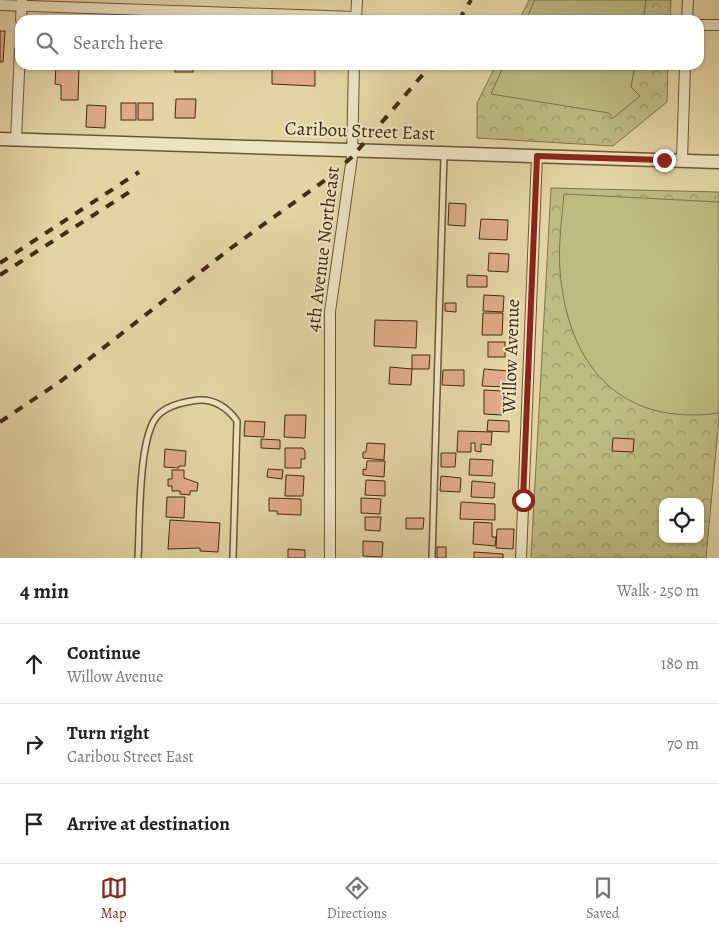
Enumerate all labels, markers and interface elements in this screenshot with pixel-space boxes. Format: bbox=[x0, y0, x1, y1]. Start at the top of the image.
search box bbox=[15, 15, 704, 70]
icon: search bbox=[33, 29, 61, 57]
text: Search here bbox=[73, 30, 163, 56]
street label: Caribou Street East bbox=[284, 115, 436, 147]
route end bbox=[653, 149, 676, 172]
street label: 4th Avenue Northeast bbox=[300, 165, 346, 333]
street label: Willow Avenue bbox=[496, 298, 526, 415]
route start bbox=[512, 489, 535, 512]
map controls bbox=[659, 498, 704, 543]
button: locate bbox=[659, 498, 704, 543]
text: 4 min bbox=[20, 577, 69, 605]
text: Walk · 250 m bbox=[617, 580, 699, 602]
text: Continue bbox=[67, 640, 141, 666]
icon: ahead bbox=[20, 650, 48, 678]
text: 180 m bbox=[661, 653, 699, 675]
text: Willow Avenue bbox=[67, 666, 163, 688]
text: Turn right bbox=[67, 720, 149, 746]
icon: right bbox=[20, 730, 48, 758]
text: 70 m bbox=[667, 733, 699, 755]
text: Caribou Street East bbox=[67, 746, 194, 768]
icon: arrive bbox=[20, 810, 48, 838]
text: Arrive at destination bbox=[67, 811, 230, 837]
tab: Map bbox=[100, 874, 128, 923]
tab: Directions bbox=[327, 874, 387, 923]
tab: Saved bbox=[586, 874, 619, 923]

